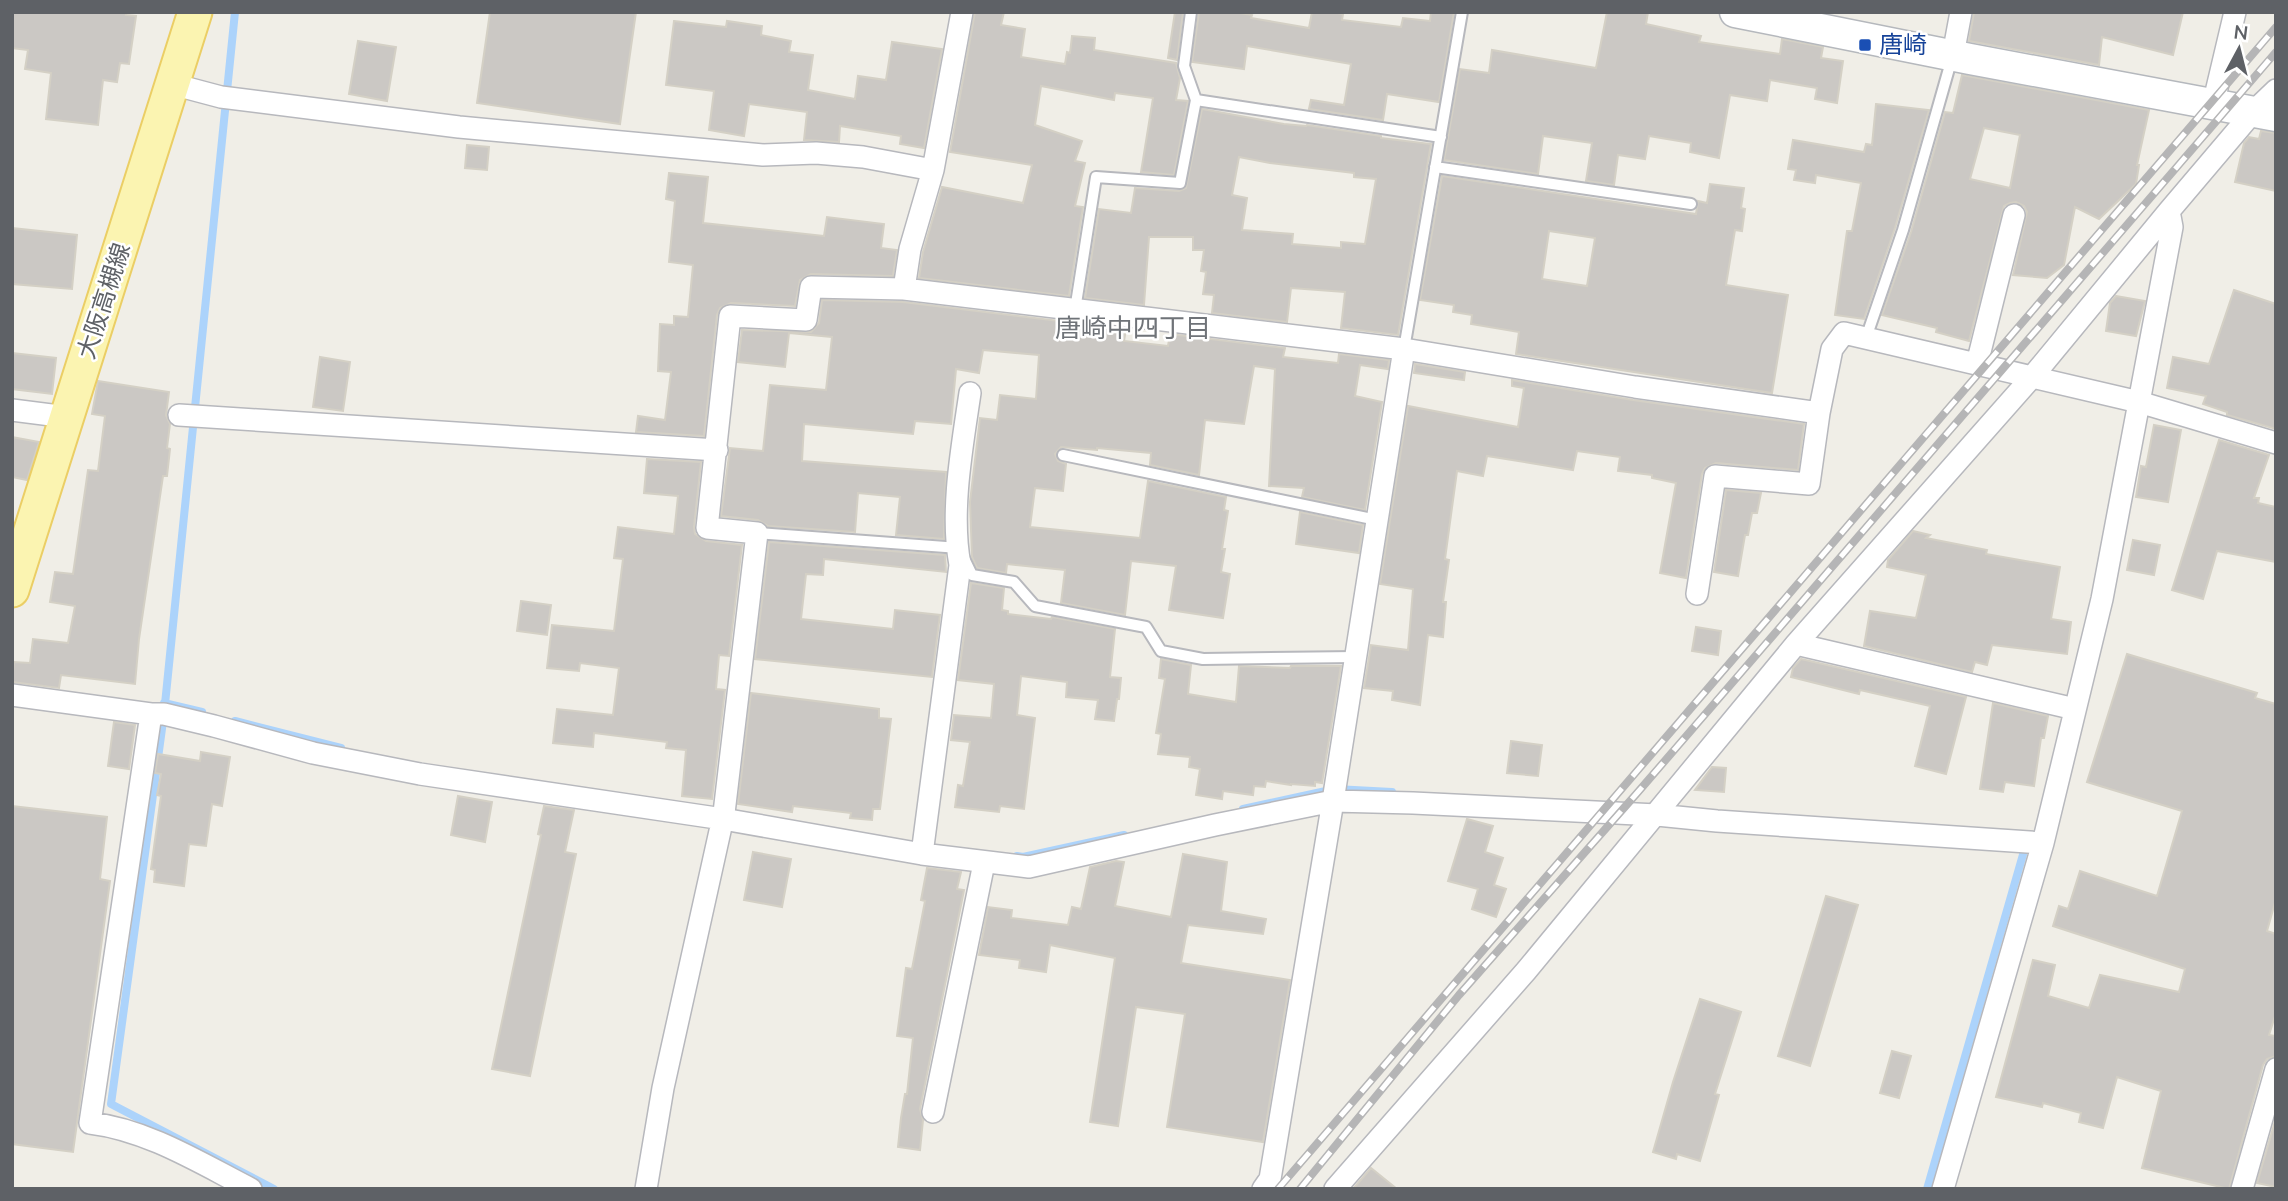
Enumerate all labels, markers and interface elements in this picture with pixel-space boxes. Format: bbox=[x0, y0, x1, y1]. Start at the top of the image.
north arrow bbox=[2204, 14, 2274, 84]
text: N bbox=[2232, 19, 2250, 45]
place label: 唐崎 bbox=[1879, 29, 1927, 59]
marker: 唐崎 bbox=[1857, 37, 1873, 53]
street label: 大阪高槻線 bbox=[70, 239, 136, 362]
district label: 唐崎中四丁目 bbox=[1055, 311, 1211, 344]

